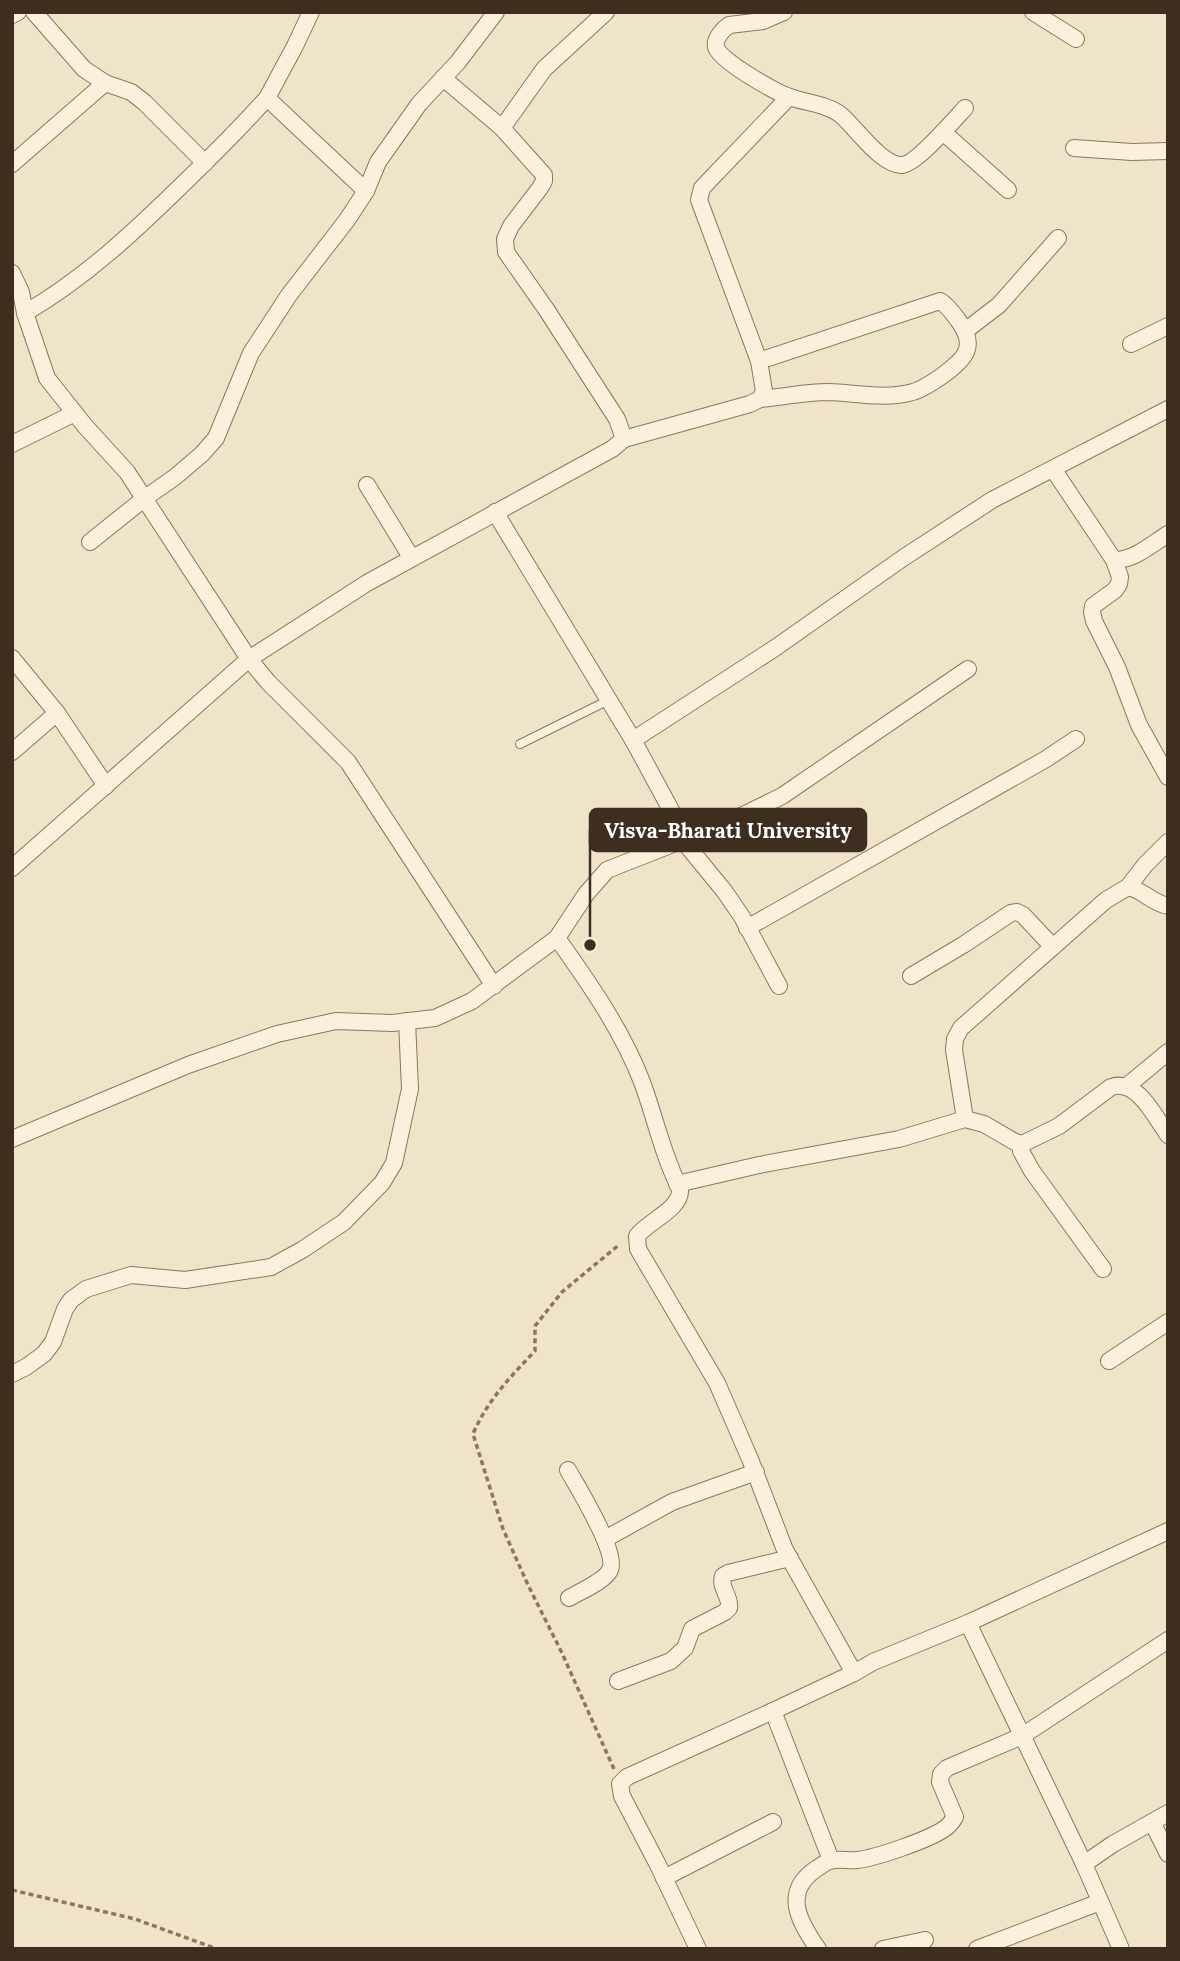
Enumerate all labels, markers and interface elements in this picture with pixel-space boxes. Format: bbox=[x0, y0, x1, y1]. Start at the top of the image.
callout: Visva-Bharati University bbox=[590, 809, 866, 851]
text: Visva-Bharati University bbox=[604, 817, 852, 844]

